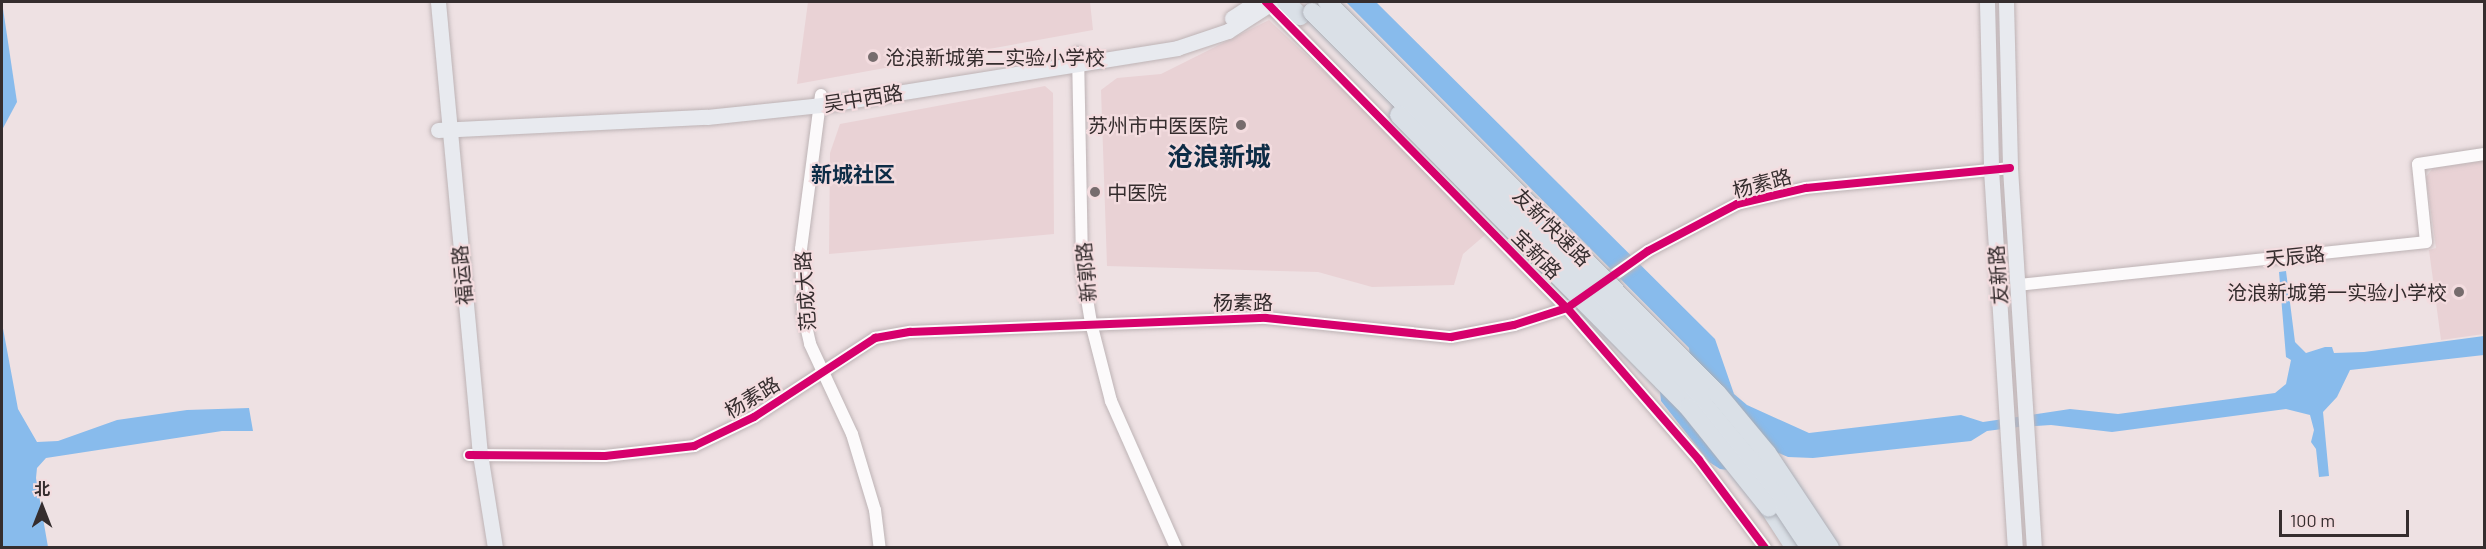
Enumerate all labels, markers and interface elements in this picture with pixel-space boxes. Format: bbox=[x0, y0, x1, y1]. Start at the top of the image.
place label: 沧浪新城第二实验小学校 bbox=[885, 45, 1105, 69]
marker: 沧浪新城第二实验小学校 bbox=[866, 50, 880, 64]
street label: 吴中西路 bbox=[822, 80, 904, 116]
place label: 苏州市中医医院 bbox=[1088, 113, 1228, 137]
marker: 苏州市中医医院 bbox=[1232, 116, 1250, 134]
district label: 沧浪新城 bbox=[1167, 140, 1271, 172]
district label: 新城社区 bbox=[811, 161, 895, 187]
street label: 杨素路 bbox=[1730, 164, 1794, 202]
place label: 中医院 bbox=[1107, 180, 1167, 204]
street label: 友新快速路 bbox=[1508, 183, 1596, 271]
marker: 中医院 bbox=[1088, 185, 1102, 199]
street label: 宝新路 bbox=[1507, 224, 1567, 284]
street label: 新郭路 bbox=[1071, 241, 1101, 303]
street label: 天辰路 bbox=[2264, 241, 2326, 271]
street label: 福运路 bbox=[447, 244, 477, 306]
street label: 友新路 bbox=[1984, 244, 2012, 306]
street label: 范成大路 bbox=[790, 250, 820, 332]
place label: 沧浪新城第一实验小学校 bbox=[2227, 280, 2447, 304]
marker: 沧浪新城第一实验小学校 bbox=[2452, 285, 2466, 299]
street label: 杨素路 bbox=[1213, 290, 1273, 314]
street label: 杨素路 bbox=[720, 371, 784, 423]
north arrow bbox=[12, 477, 72, 537]
text: 北 bbox=[34, 479, 50, 498]
scale bar bbox=[2282, 498, 2412, 536]
text: 100 m bbox=[2290, 509, 2335, 531]

